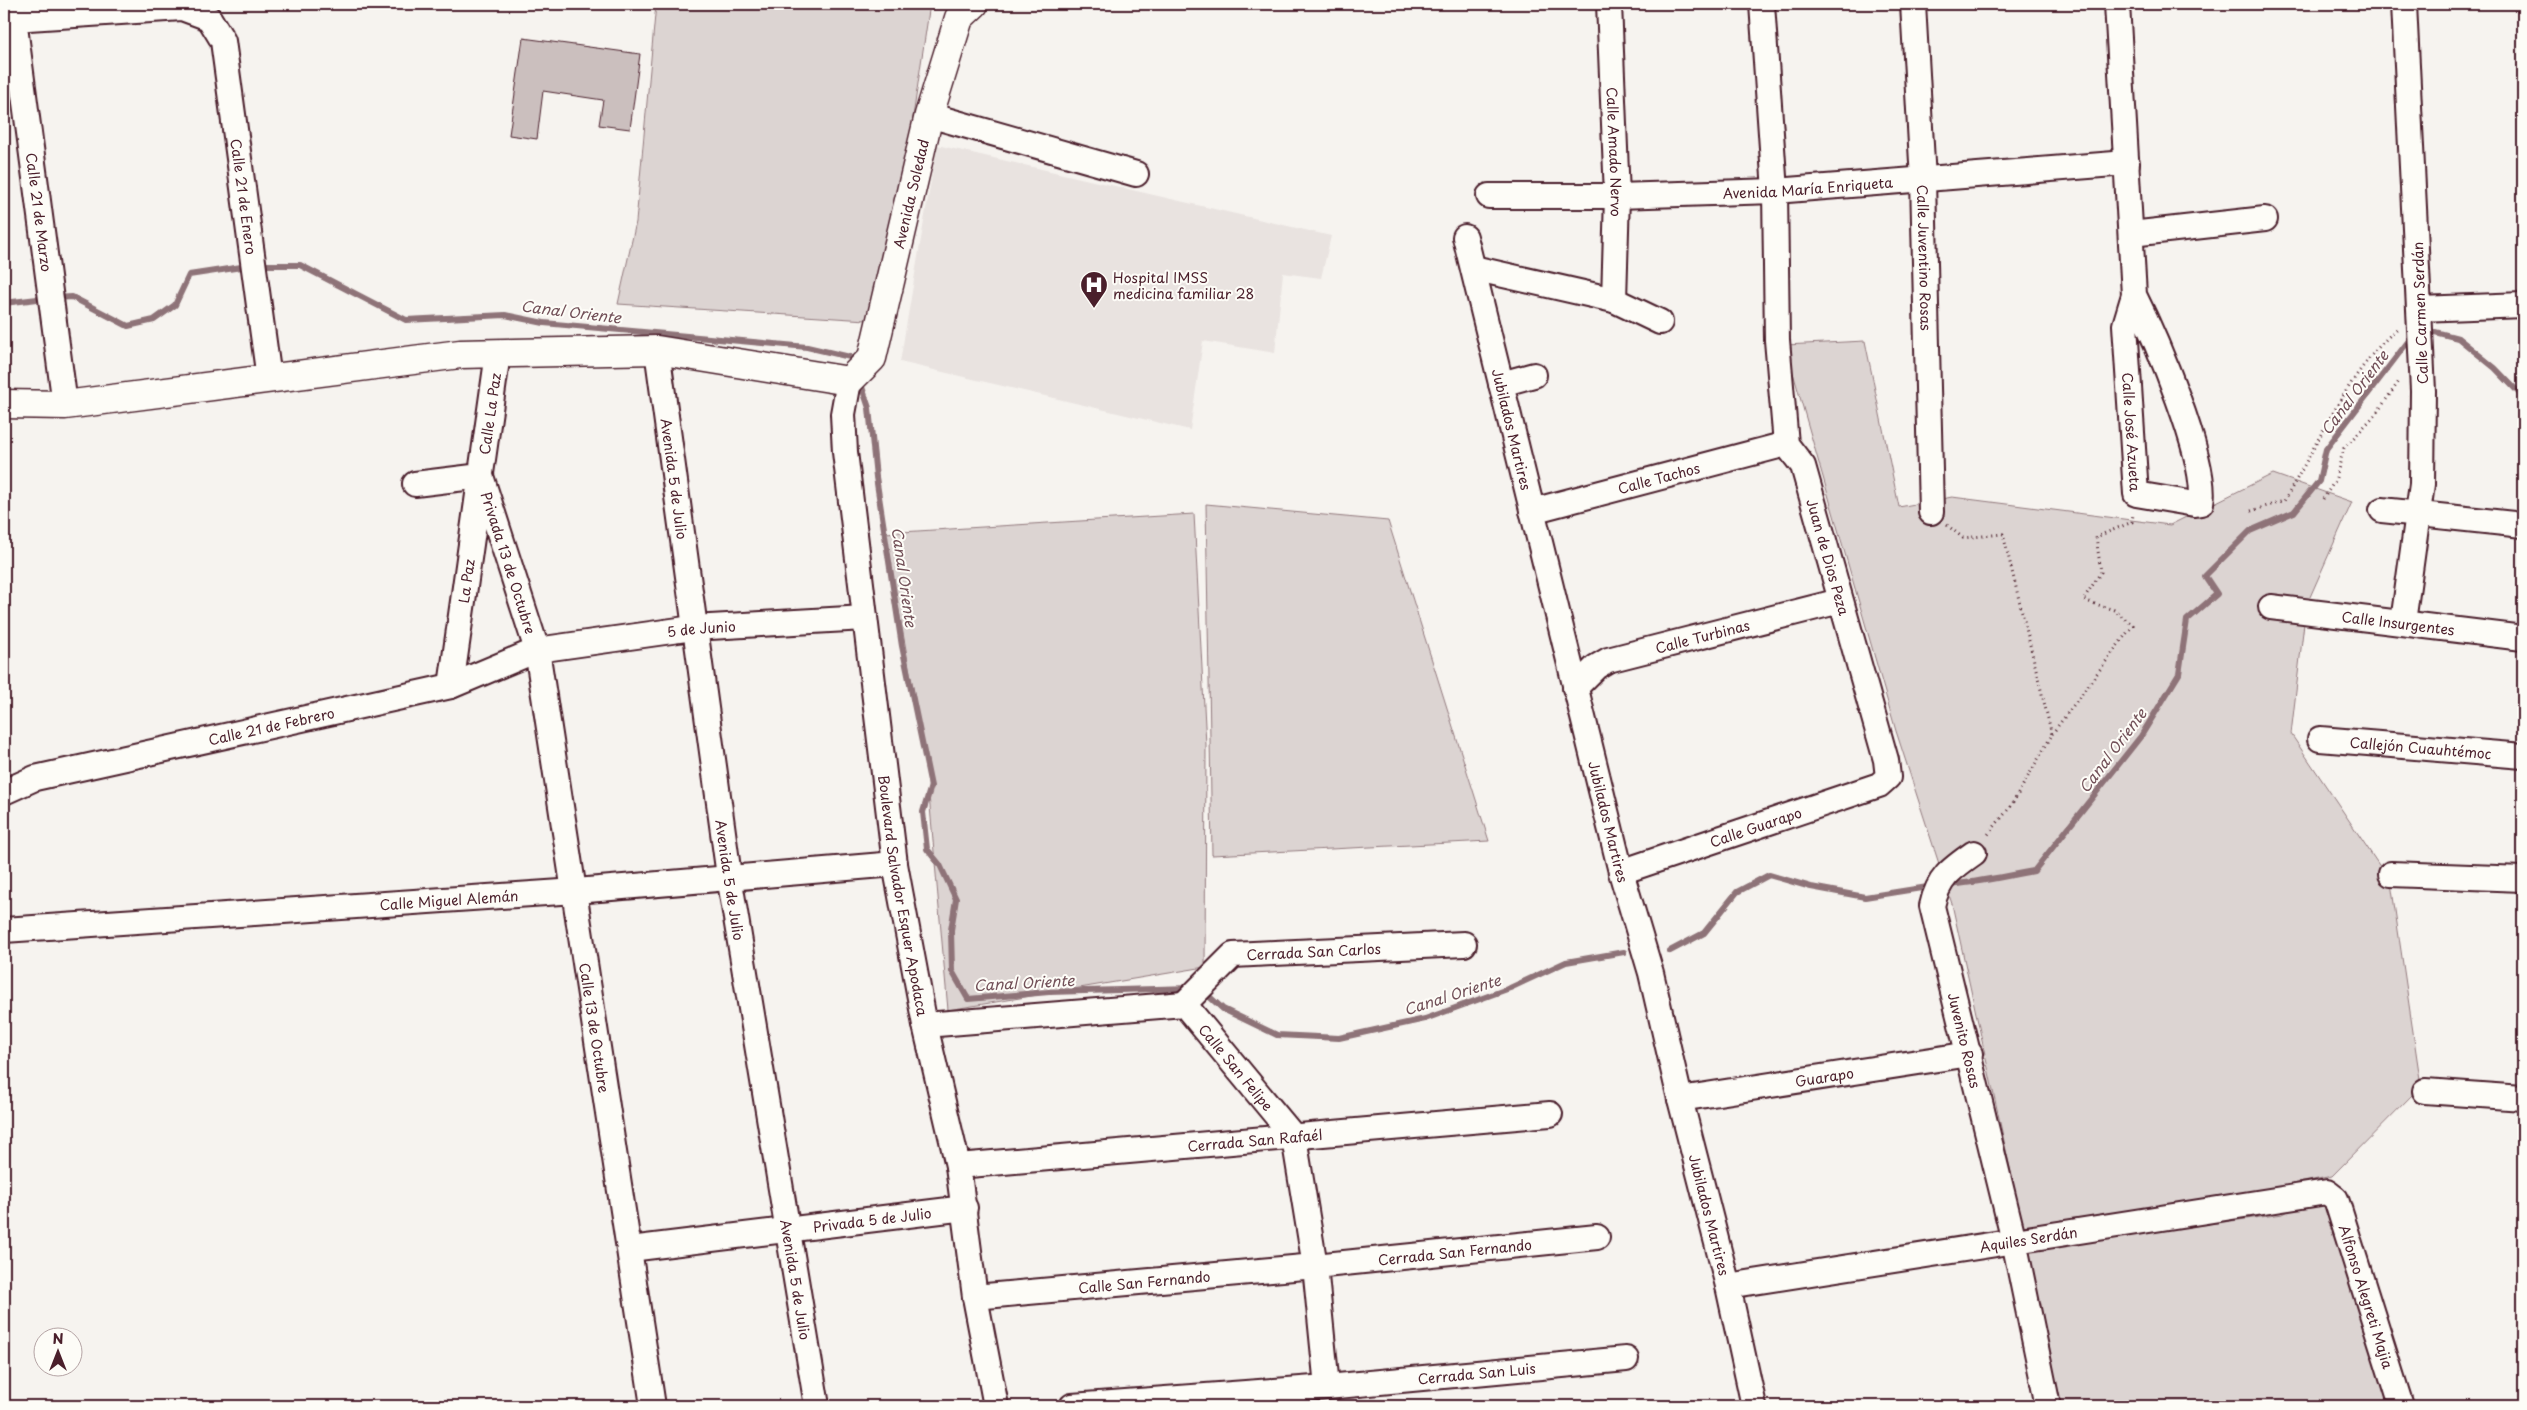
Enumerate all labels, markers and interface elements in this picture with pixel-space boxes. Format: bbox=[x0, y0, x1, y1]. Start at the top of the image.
street label: Calle Amado Nervo bbox=[1602, 86, 1628, 217]
street label: Calle 21 de Enero bbox=[226, 137, 262, 256]
street label: Avenida Soledad bbox=[888, 137, 934, 251]
street label: Calle 21 de Marzo bbox=[21, 151, 58, 273]
street label: Avenida María Enriqueta bbox=[1722, 171, 1894, 203]
street label: Calle Juventino Rosas bbox=[1913, 184, 1937, 331]
street label: Calle Carmen Serdán bbox=[2407, 241, 2433, 385]
place label: Hospital IMSS medicina familiar 28 bbox=[1113, 267, 1254, 304]
hospital icon: Hospital IMSS medicina familiar 28 bbox=[1079, 270, 1109, 309]
water label: Canal Oriente bbox=[520, 293, 623, 329]
water label: Canal Oriente bbox=[2314, 344, 2394, 439]
street label: Jubilados Martires bbox=[1487, 366, 1537, 492]
street label: Calle La Paz bbox=[473, 371, 506, 456]
street label: Calle José Azueta bbox=[2118, 372, 2146, 493]
street label: Avenida 5 de Julio bbox=[656, 417, 693, 541]
street label: Calle Tachos bbox=[1615, 457, 1702, 498]
street label: Privada 13 de Octubre bbox=[476, 489, 542, 636]
street label: Juan de Dios Peza bbox=[1801, 496, 1855, 618]
water label: Canal Oriente bbox=[887, 525, 924, 629]
street label: La Paz bbox=[452, 557, 479, 604]
street label: Calle Insurgentes bbox=[2340, 605, 2456, 640]
street label: Calle Turbinas bbox=[1653, 614, 1752, 658]
street label: 5 de Junio bbox=[665, 615, 736, 642]
street label: Calle 21 de Febrero bbox=[206, 702, 336, 750]
water label: Canal Oriente bbox=[2072, 702, 2152, 797]
street label: Callejón Cuauhtémoc bbox=[2349, 731, 2493, 764]
street label: Jubilados Martires bbox=[1584, 759, 1634, 885]
street label: Boulevard Salvador Esquer Apodaca bbox=[874, 774, 934, 1018]
street label: Calle Guarapo bbox=[1707, 801, 1805, 852]
street label: Avenida 5 de Julio bbox=[711, 818, 750, 942]
street label: Calle Miguel Alemán bbox=[379, 884, 519, 915]
street label: Cerrada San Carlos bbox=[1246, 937, 1381, 965]
street label: Calle 13 de Octubre bbox=[575, 961, 615, 1095]
water label: Canal Oriente bbox=[1400, 967, 1504, 1021]
water label: Canal Oriente bbox=[973, 968, 1076, 996]
street label: Juvenito Rosas bbox=[1943, 990, 1987, 1090]
street label: Calle San Felipe bbox=[1194, 1019, 1279, 1115]
street label: Guarapo bbox=[1794, 1062, 1855, 1092]
street label: Cerrada San Rafaél bbox=[1187, 1124, 1323, 1156]
street label: Jubilados Martires bbox=[1684, 1152, 1735, 1278]
street label: Privada 5 de Julio bbox=[812, 1202, 933, 1237]
street label: Avenida 5 de Julio bbox=[776, 1218, 816, 1342]
street label: Aquiles Serdán bbox=[1978, 1221, 2079, 1257]
street label: Alfonso Alegreti Majia bbox=[2334, 1222, 2399, 1372]
street label: Cerrada San Fernando bbox=[1377, 1233, 1533, 1270]
street label: Calle San Fernando bbox=[1077, 1265, 1211, 1298]
north arrow bbox=[32, 1328, 82, 1378]
text: N bbox=[52, 1328, 64, 1349]
street label: Cerrada San Luis bbox=[1417, 1357, 1537, 1389]

